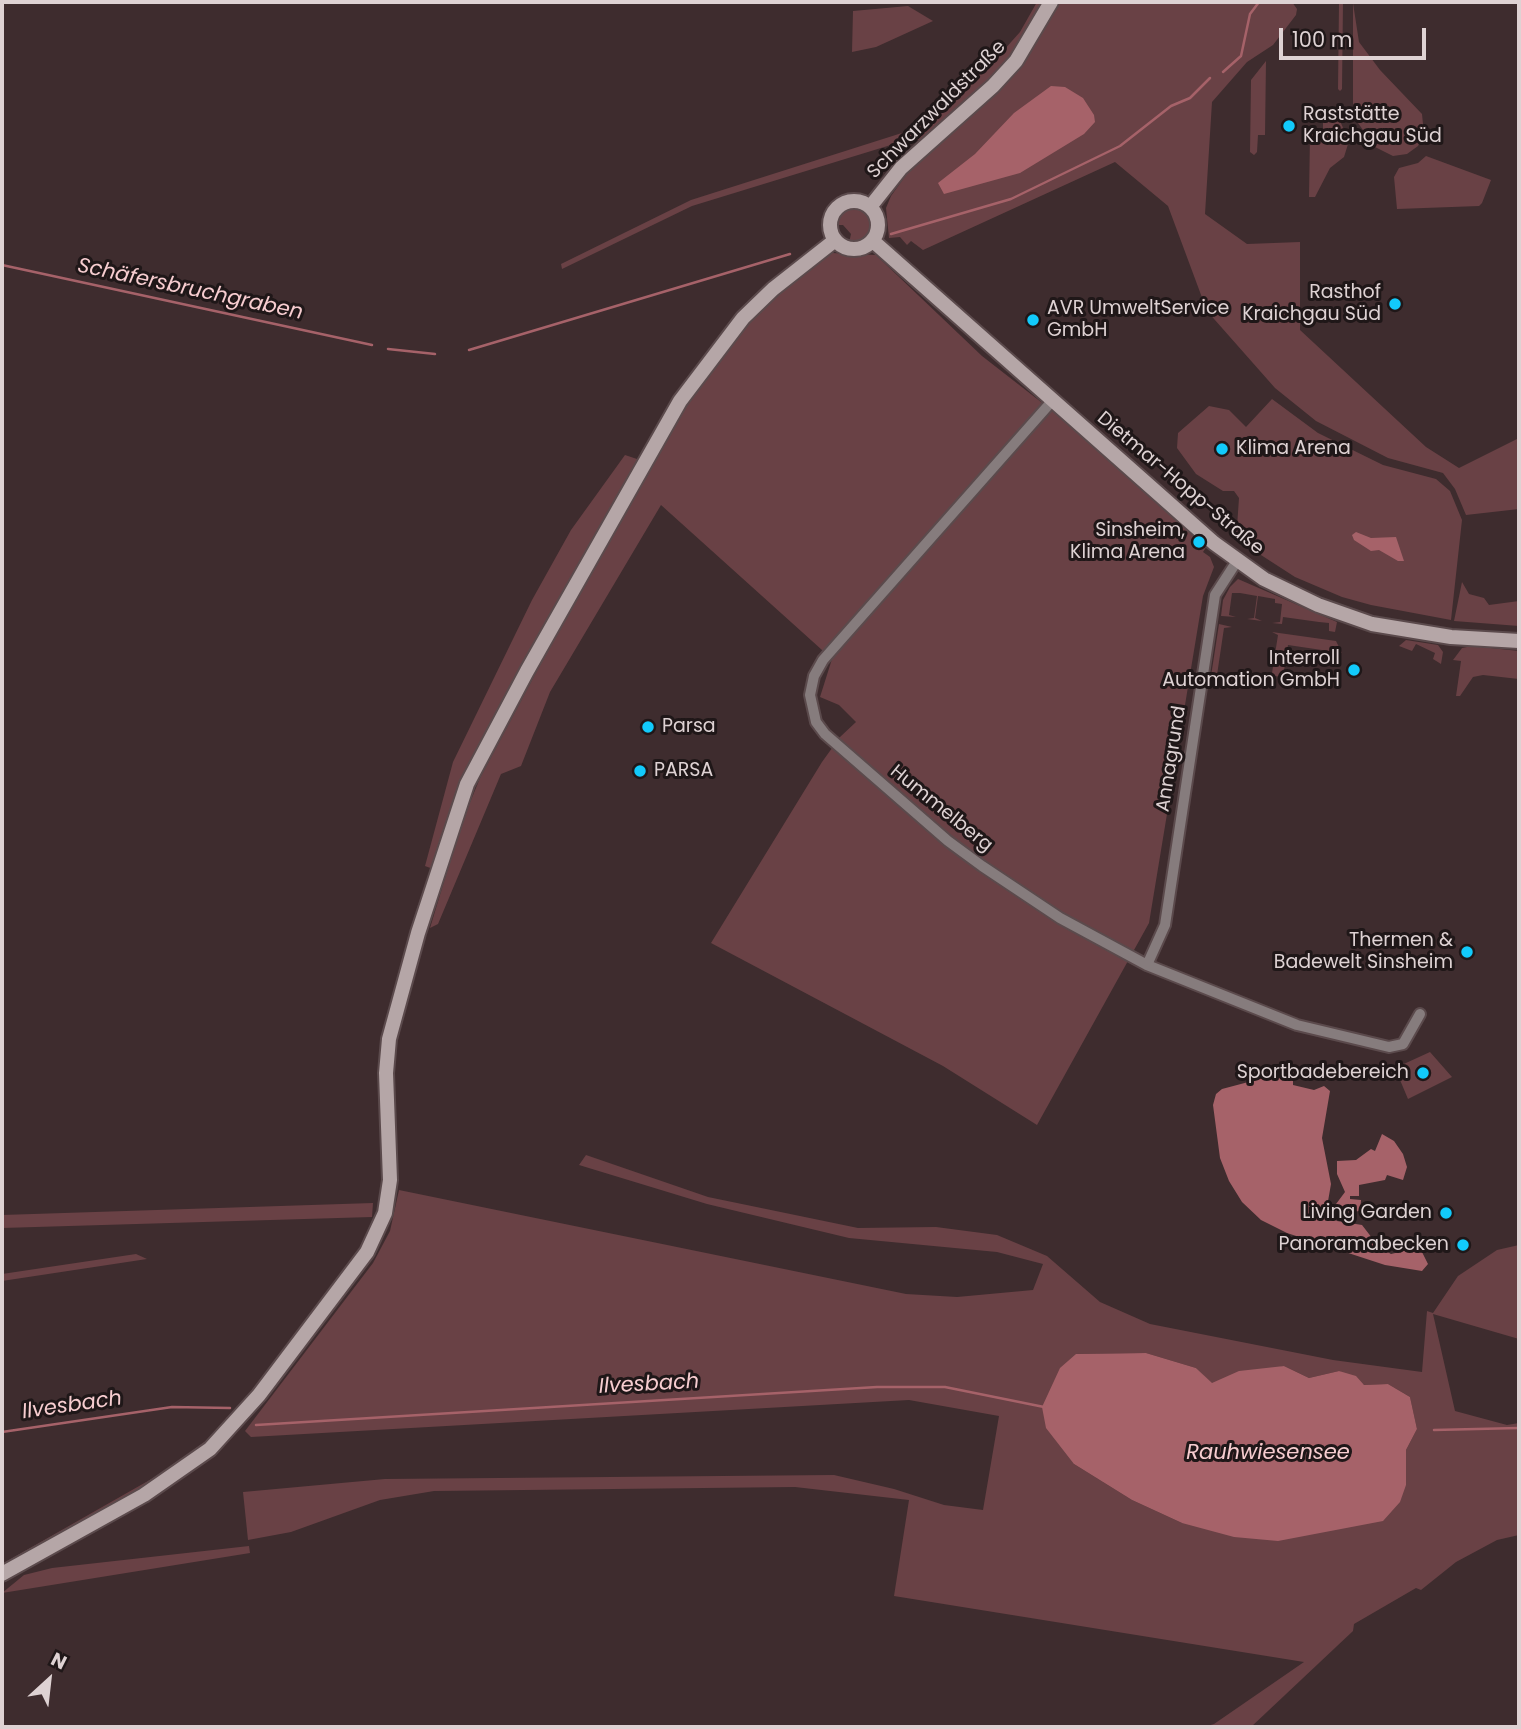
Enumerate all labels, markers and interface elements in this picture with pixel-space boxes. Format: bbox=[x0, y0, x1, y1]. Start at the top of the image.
scale bar bbox=[1283, 14, 1430, 58]
text: 100 m bbox=[1292, 25, 1352, 54]
street label: Schwarzwaldstraße bbox=[863, 36, 1011, 184]
place label: Raststätte Kraichgau Süd bbox=[1303, 104, 1442, 148]
marker: Raststätte Kraichgau Süd bbox=[1281, 118, 1297, 134]
water label: Schäfersbruchgraben bbox=[75, 254, 305, 326]
place label: Rasthof Kraichgau Süd bbox=[1242, 282, 1381, 326]
marker: Rasthof Kraichgau Süd bbox=[1387, 296, 1403, 312]
place label: AVR UmweltService GmbH bbox=[1047, 298, 1229, 342]
marker: AVR UmweltService GmbH bbox=[1025, 312, 1041, 328]
street label: Dietmar-Hopp-Straße bbox=[1092, 407, 1268, 561]
place label: Klima Arena bbox=[1236, 438, 1351, 460]
marker: Klima Arena bbox=[1214, 441, 1230, 457]
place label: Sinsheim, Klima Arena bbox=[1070, 520, 1185, 564]
marker: Sinsheim, Klima Arena bbox=[1191, 534, 1207, 550]
place label: Interroll Automation GmbH bbox=[1162, 648, 1340, 692]
marker: Interroll Automation GmbH bbox=[1346, 662, 1362, 678]
street label: Annagrund bbox=[1152, 704, 1192, 814]
place label: Parsa bbox=[662, 716, 716, 738]
marker: Parsa bbox=[640, 719, 656, 735]
place label: PARSA bbox=[654, 760, 713, 782]
street label: Hummelberg bbox=[885, 761, 997, 857]
marker: PARSA bbox=[632, 763, 648, 779]
place label: Thermen & Badewelt Sinsheim bbox=[1274, 930, 1453, 974]
marker: Thermen & Badewelt Sinsheim bbox=[1459, 944, 1475, 960]
place label: Sportbadebereich bbox=[1237, 1062, 1409, 1084]
marker: Sportbadebereich bbox=[1415, 1065, 1431, 1081]
place label: Living Garden bbox=[1302, 1202, 1432, 1224]
marker: Living Garden bbox=[1438, 1205, 1454, 1221]
place label: Panoramabecken bbox=[1279, 1234, 1449, 1256]
marker: Panoramabecken bbox=[1455, 1237, 1471, 1253]
water label: Ilvesbach bbox=[598, 1370, 700, 1400]
water label: Ilvesbach bbox=[20, 1387, 124, 1425]
water label: Rauhwiesensee bbox=[1186, 1441, 1350, 1467]
north arrow bbox=[14, 1645, 84, 1715]
text: N bbox=[46, 1646, 71, 1676]

